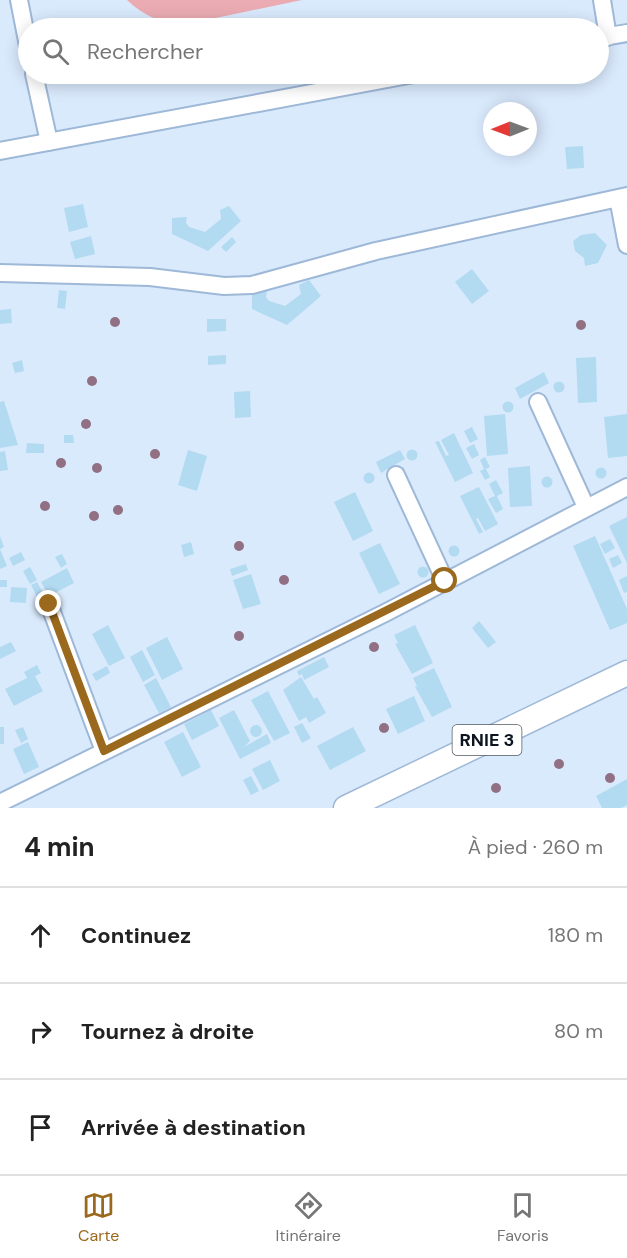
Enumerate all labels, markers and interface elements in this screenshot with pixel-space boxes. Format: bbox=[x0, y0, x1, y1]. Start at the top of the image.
search box bbox=[18, 18, 609, 84]
icon: search bbox=[39, 35, 72, 68]
text: Rechercher bbox=[87, 37, 203, 66]
north arrow bbox=[483, 102, 537, 156]
route start bbox=[431, 567, 457, 593]
route end bbox=[35, 590, 61, 616]
road number: RNIE 3 bbox=[452, 725, 522, 755]
text: 4 min bbox=[24, 830, 95, 864]
text: À pied · 260 m bbox=[468, 834, 603, 860]
icon: ahead bbox=[24, 919, 57, 952]
text: Continuez bbox=[81, 921, 191, 950]
text: 180 m bbox=[548, 922, 603, 948]
icon: right bbox=[24, 1015, 57, 1048]
text: Tournez à droite bbox=[81, 1017, 254, 1046]
text: 80 m bbox=[554, 1018, 603, 1044]
icon: arrive bbox=[24, 1111, 57, 1144]
text: Arrivée à destination bbox=[81, 1113, 306, 1142]
tab: Carte bbox=[78, 1189, 119, 1246]
tab: Itinéraire bbox=[276, 1189, 341, 1246]
tab: Favoris bbox=[497, 1189, 549, 1246]

